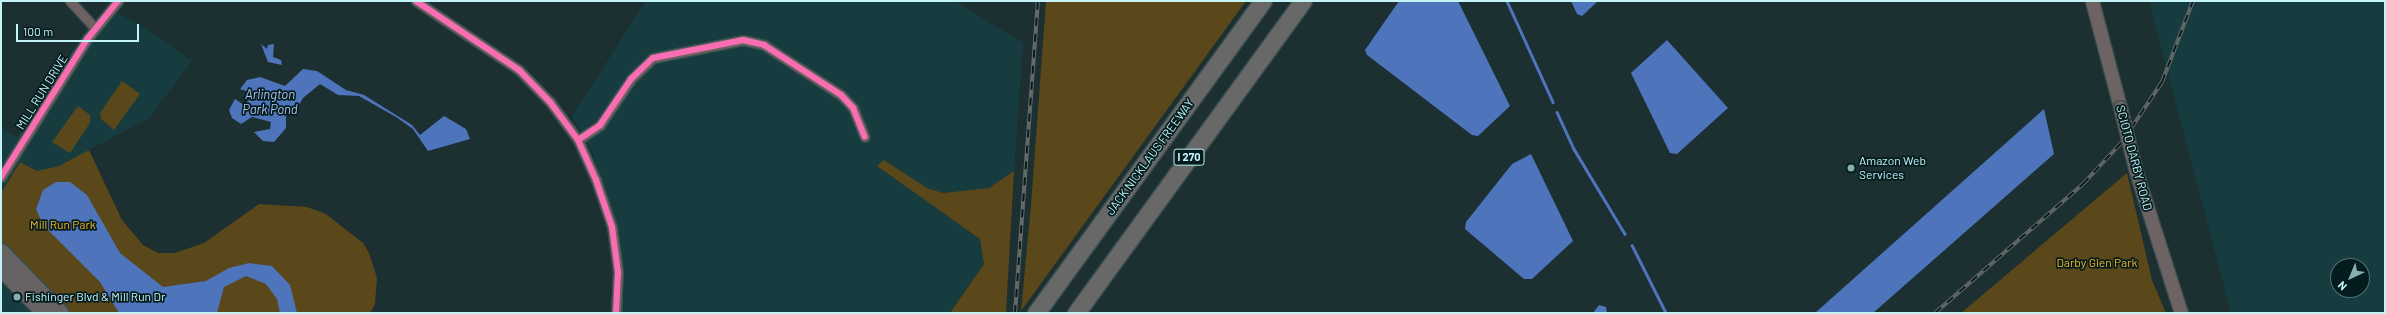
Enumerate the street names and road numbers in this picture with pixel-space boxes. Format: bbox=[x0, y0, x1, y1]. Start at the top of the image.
street label: MILL RUN DRIVE bbox=[13, 52, 71, 132]
street label: JACK NICKLAUS FREEWAY bbox=[1103, 96, 1197, 218]
street label: SCIOTO DARBY ROAD bbox=[2113, 104, 2155, 212]
road number: I 270 bbox=[1173, 148, 1205, 166]

